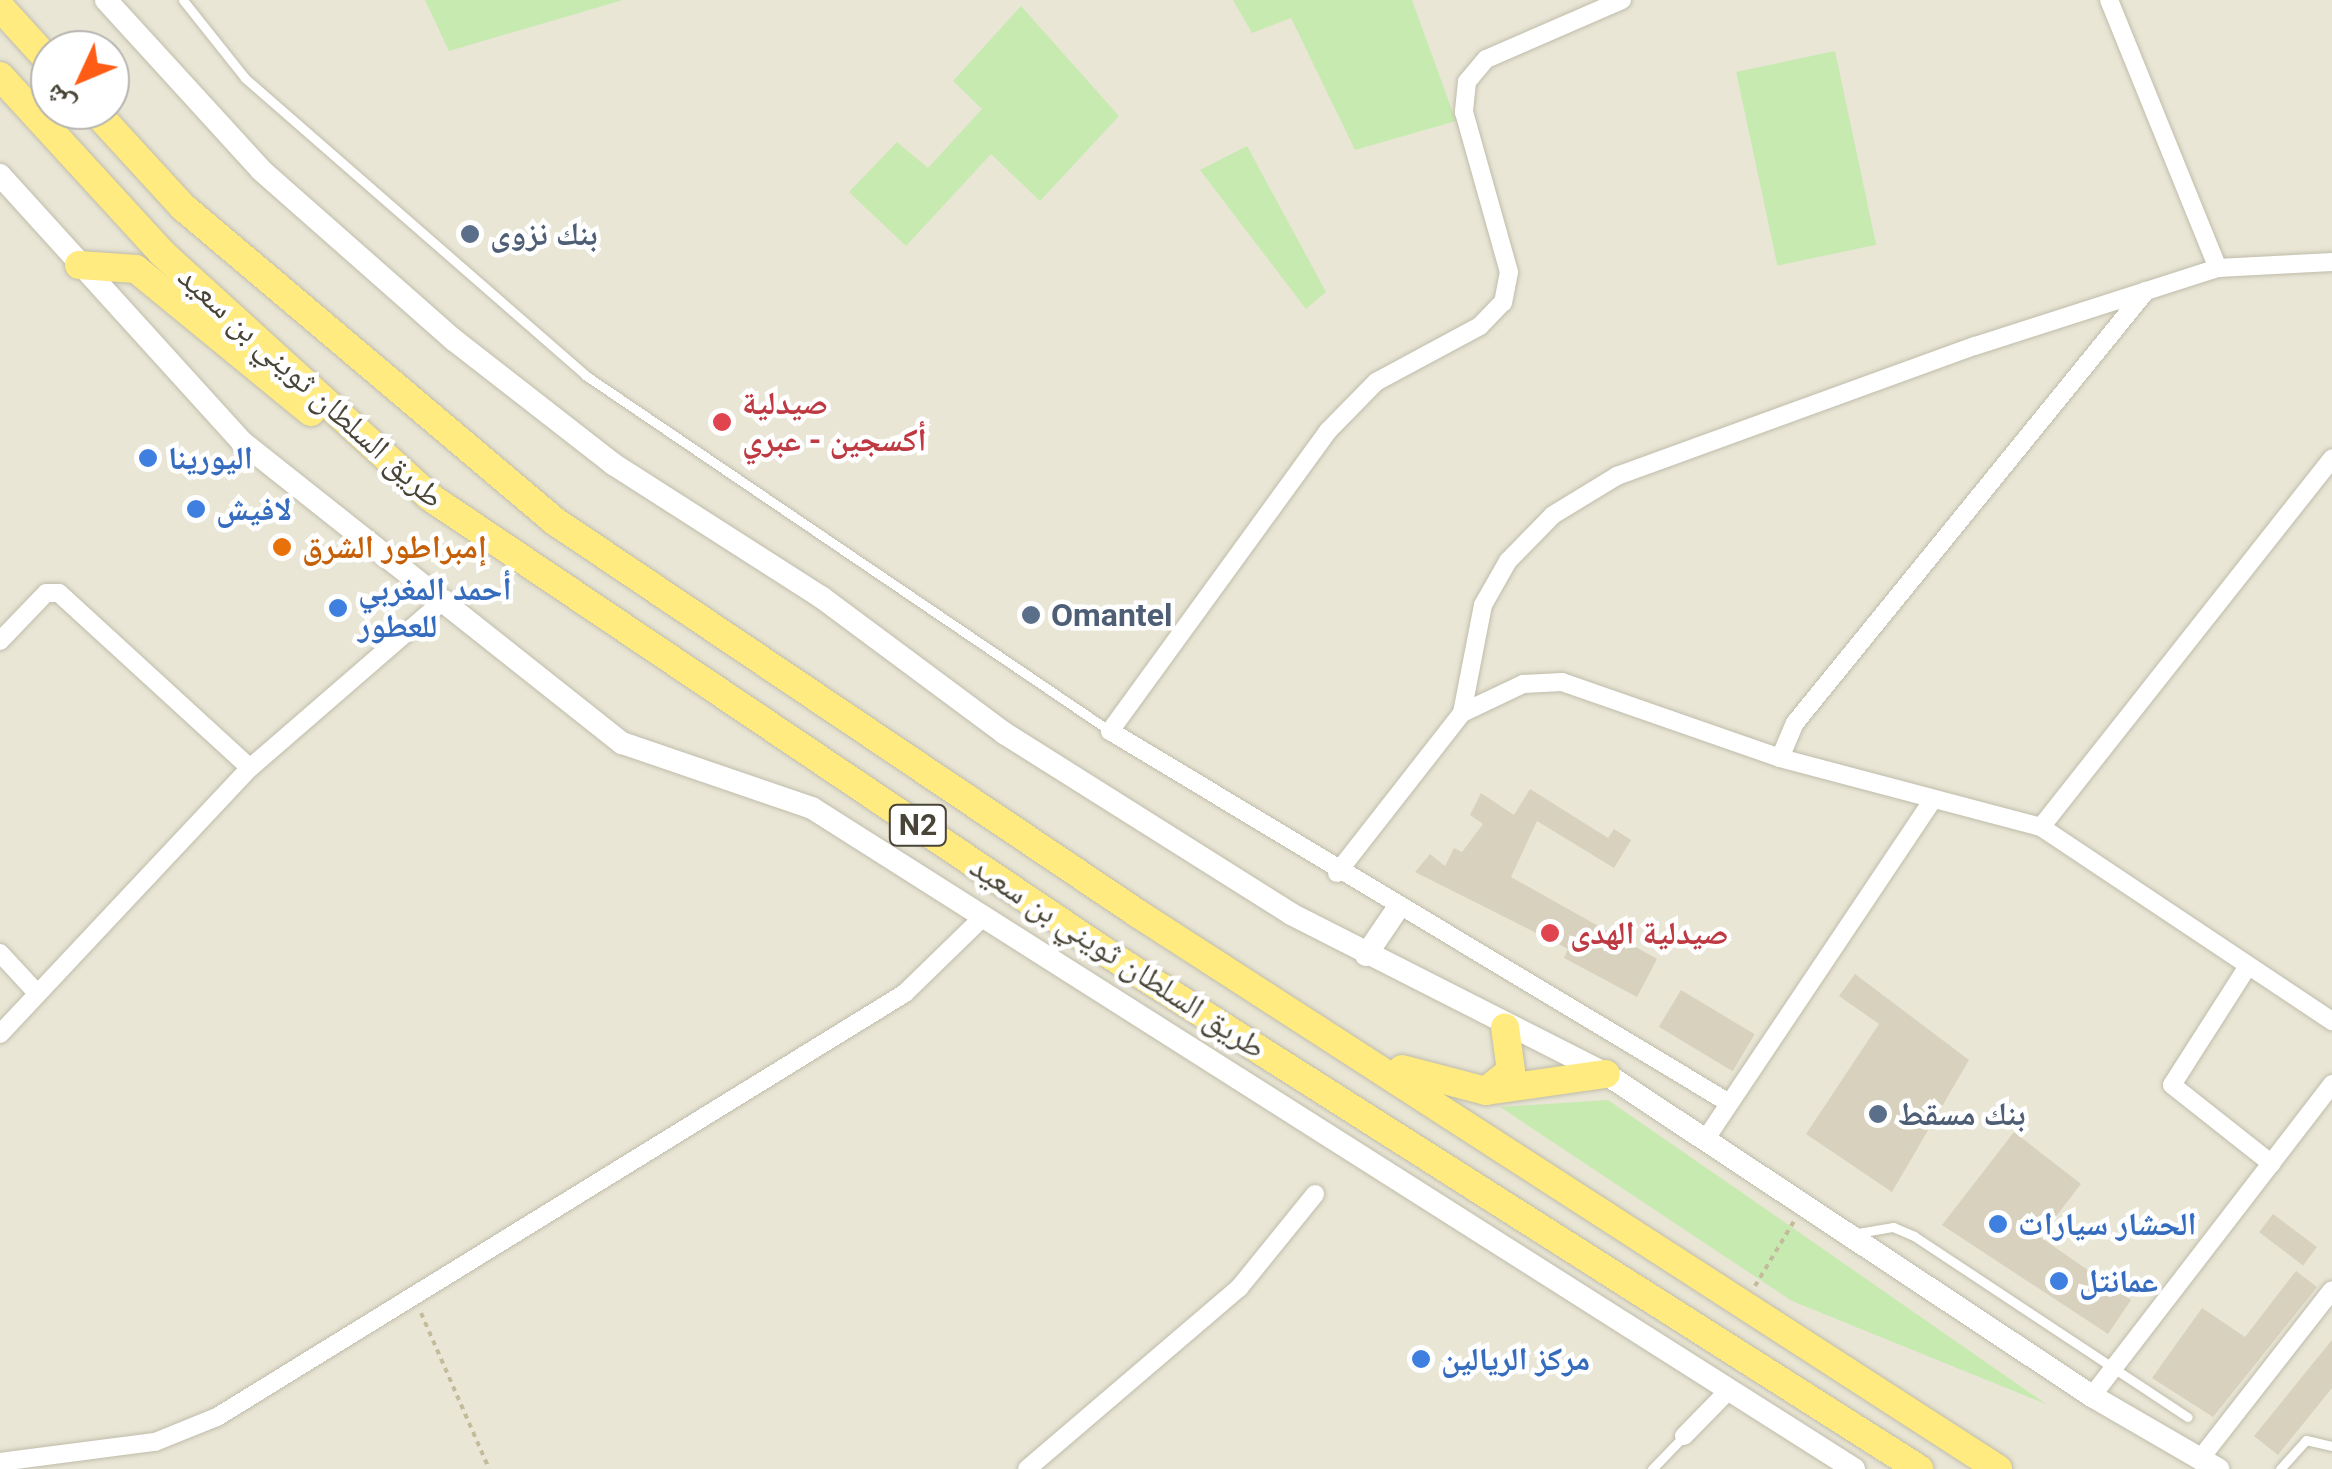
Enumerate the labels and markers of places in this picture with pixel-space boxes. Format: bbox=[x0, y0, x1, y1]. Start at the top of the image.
place label: بنك نزوى bbox=[490, 215, 598, 253]
marker: بنك نزوى bbox=[459, 223, 481, 245]
place label: صيدلية أكسجين - عبري bbox=[742, 385, 927, 460]
marker: صيدلية أكسجين - عبري bbox=[711, 411, 733, 433]
place label: اليورينا bbox=[168, 439, 253, 477]
marker: اليورينا bbox=[137, 447, 159, 469]
place label: لافيش bbox=[216, 490, 292, 528]
marker: لافيش bbox=[185, 498, 207, 520]
place label: إمبراطور الشرق bbox=[302, 528, 487, 566]
marker: إمبراطور الشرق bbox=[271, 536, 293, 558]
place label: أحمد المغربي للعطور bbox=[358, 571, 512, 646]
place label: Omantel bbox=[1051, 596, 1172, 634]
marker: أحمد المغربي للعطور bbox=[327, 597, 349, 619]
marker: Omantel bbox=[1020, 604, 1042, 626]
place label: صيدلية الهدى bbox=[1570, 914, 1728, 952]
marker: صيدلية الهدى bbox=[1539, 922, 1561, 944]
place label: بنك مسقط bbox=[1898, 1095, 2025, 1133]
marker: بنك مسقط bbox=[1867, 1103, 1889, 1125]
place label: الحشار سيارات bbox=[2018, 1205, 2197, 1243]
marker: الحشار سيارات bbox=[1987, 1213, 2009, 1235]
place label: عمانتل bbox=[2079, 1262, 2158, 1300]
marker: عمانتل bbox=[2048, 1270, 2070, 1292]
place label: مركز الريالين bbox=[1441, 1340, 1590, 1378]
marker: مركز الريالين bbox=[1410, 1348, 1432, 1370]

